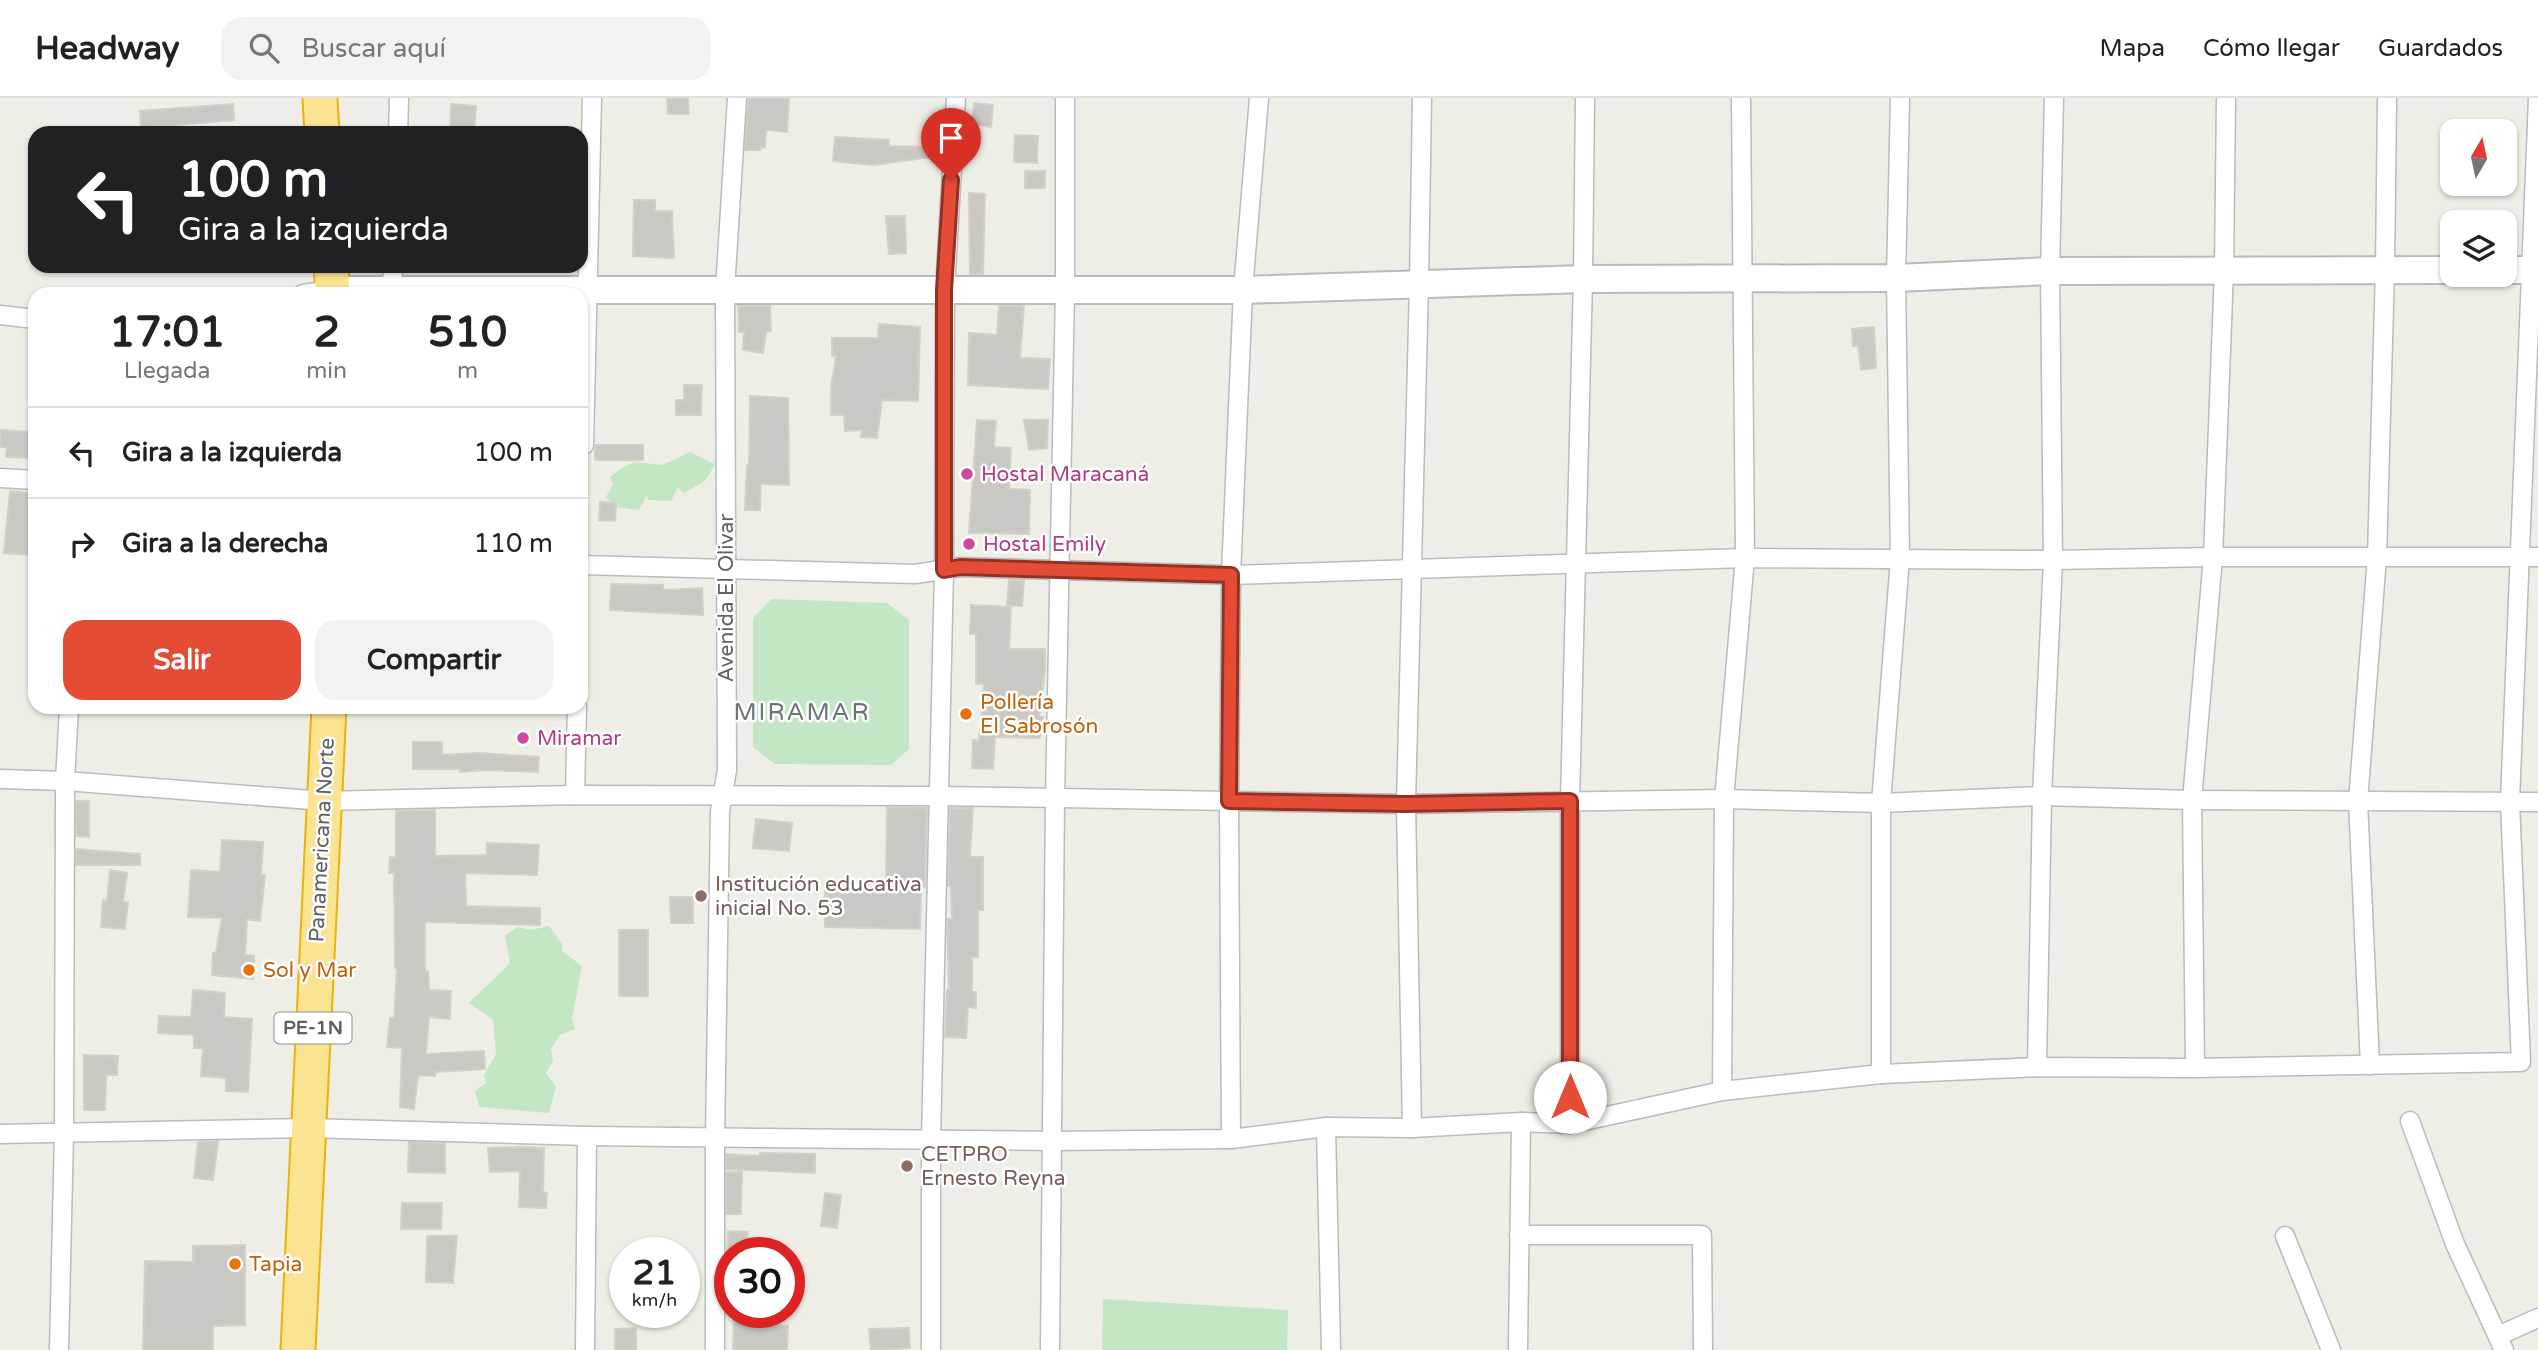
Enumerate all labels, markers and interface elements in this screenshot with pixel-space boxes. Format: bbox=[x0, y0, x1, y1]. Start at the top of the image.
search box bbox=[221, 17, 711, 80]
text: Headway bbox=[35, 29, 179, 68]
icon: search bbox=[245, 29, 283, 67]
text: Buscar aquí bbox=[301, 33, 446, 64]
text: Mapa bbox=[2100, 34, 2165, 63]
text: Cómo llegar bbox=[2203, 34, 2340, 63]
text: Guardados bbox=[2378, 34, 2503, 63]
pin bbox=[921, 108, 981, 180]
icon: arrive bbox=[932, 119, 970, 157]
north arrow bbox=[2440, 119, 2516, 196]
map controls bbox=[2440, 119, 2517, 287]
text: 100 m bbox=[178, 151, 328, 210]
icon: left bbox=[63, 154, 154, 245]
button: layers bbox=[2440, 210, 2517, 287]
text: Gira a la izquierda bbox=[178, 211, 449, 249]
text: 17:01 bbox=[109, 307, 225, 358]
text: 2 bbox=[313, 307, 340, 358]
text: 510 bbox=[428, 307, 507, 358]
text: Llegada bbox=[124, 357, 211, 385]
text: min bbox=[306, 357, 347, 385]
text: m bbox=[457, 357, 478, 385]
icon: left bbox=[63, 434, 101, 472]
text: Gira a la izquierda bbox=[122, 437, 342, 468]
text: 100 m bbox=[473, 437, 553, 468]
place label: Hostal Maracaná bbox=[981, 462, 1149, 487]
marker: Hostal Maracaná bbox=[959, 466, 975, 482]
street label: Avenida El Olivar bbox=[714, 514, 739, 682]
icon: right bbox=[63, 525, 101, 563]
text: Gira a la derecha bbox=[122, 528, 328, 559]
text: 110 m bbox=[473, 528, 553, 559]
place label: Hostal Emily bbox=[983, 532, 1106, 557]
marker: Hostal Emily bbox=[961, 536, 977, 552]
button: Salir bbox=[63, 620, 301, 700]
button: Compartir bbox=[315, 620, 553, 700]
place label: Pollería El Sabrosón bbox=[980, 690, 1098, 739]
district label: MIRAMAR bbox=[733, 698, 871, 727]
marker: Pollería El Sabrosón bbox=[958, 706, 974, 722]
place label: Miramar bbox=[537, 726, 621, 751]
marker: Miramar bbox=[515, 730, 531, 746]
street label: Panamericana Norte bbox=[304, 737, 340, 943]
place label: Institución educativa inicial No. 53 bbox=[715, 872, 922, 921]
marker: Institución educativa inicial No. 53 bbox=[693, 888, 709, 904]
place label: Sol y Mar bbox=[263, 958, 356, 983]
marker: Sol y Mar bbox=[241, 962, 257, 978]
road number: PE-1N bbox=[274, 1012, 352, 1044]
position arrow bbox=[1533, 1060, 1607, 1134]
place label: CETPRO Ernesto Reyna bbox=[921, 1142, 1066, 1191]
marker: CETPRO Ernesto Reyna bbox=[899, 1158, 915, 1174]
speed limit sign: 30 bbox=[714, 1237, 805, 1328]
place label: Tapia bbox=[249, 1252, 302, 1277]
text: 21 bbox=[633, 1252, 676, 1294]
marker: Tapia bbox=[227, 1256, 243, 1272]
text: km/h bbox=[632, 1289, 677, 1311]

